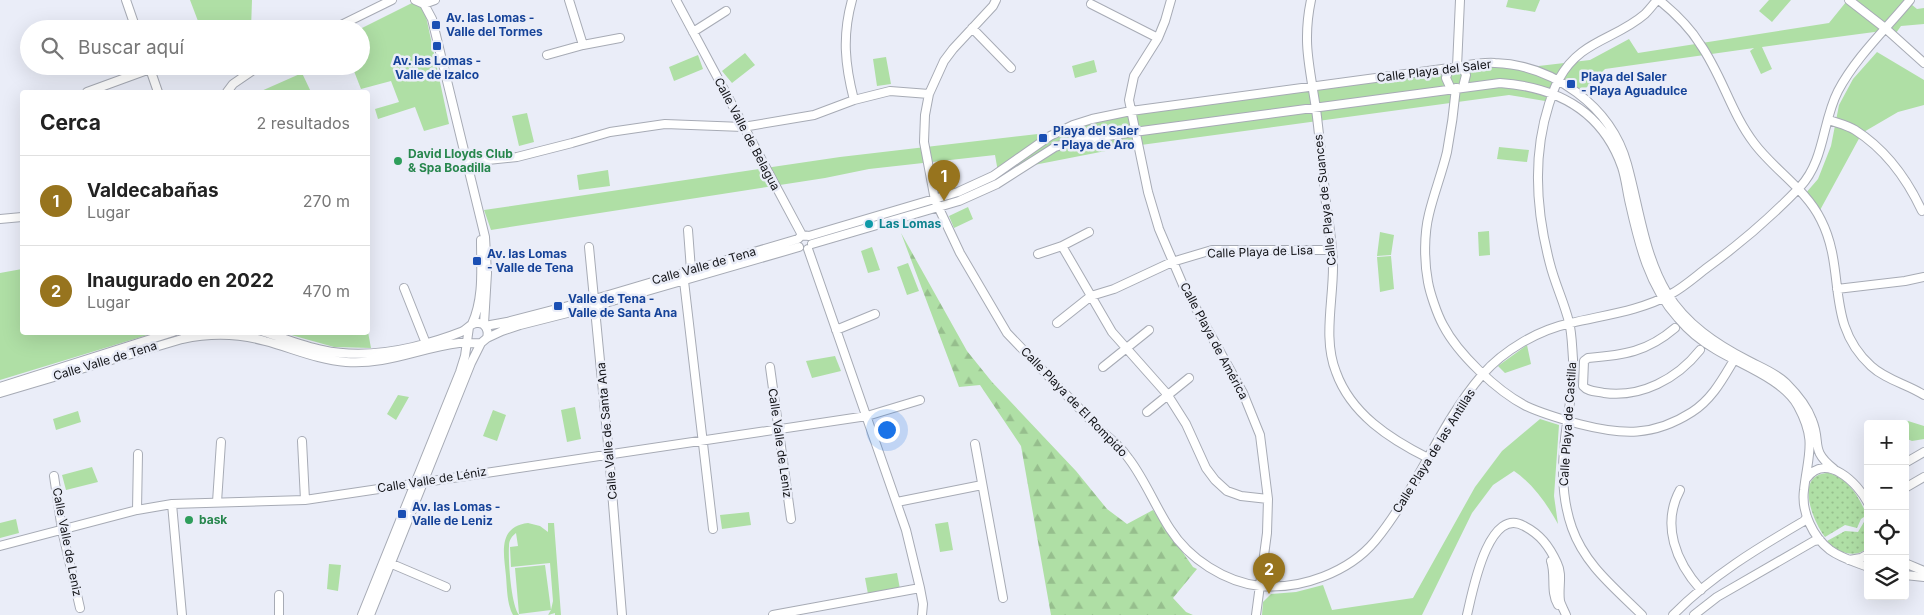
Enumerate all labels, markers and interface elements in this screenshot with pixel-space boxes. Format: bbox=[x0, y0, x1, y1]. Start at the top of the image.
place label: Av. las Lomas - Valle del Tormes bbox=[446, 10, 543, 39]
marker: Av. las Lomas - Valle del Tormes bbox=[430, 19, 442, 31]
search box bbox=[20, 20, 370, 75]
icon: search bbox=[38, 34, 66, 62]
text: Buscar aquí bbox=[78, 36, 184, 59]
marker: Av. las Lomas - Valle de Izalco bbox=[431, 40, 443, 52]
place label: Av. las Lomas - Valle de Izalco bbox=[393, 53, 481, 82]
street label: Calle Playa del Saler bbox=[1376, 56, 1492, 85]
place label: Playa del Saler - Playa Aguadulce bbox=[1581, 69, 1687, 98]
street label: Calle Valle de Belagua bbox=[711, 75, 784, 193]
marker: Playa del Saler - Playa Aguadulce bbox=[1565, 78, 1577, 90]
text: Cerca bbox=[40, 110, 101, 135]
text: 2 resultados bbox=[257, 113, 350, 133]
place label: Playa del Saler - Playa de Aro bbox=[1053, 123, 1139, 152]
marker: Playa del Saler - Playa de Aro bbox=[1037, 132, 1049, 144]
street label: Calle Playa de Suances bbox=[1310, 134, 1339, 267]
place label: David Lloyds Club & Spa Boadilla bbox=[408, 146, 513, 175]
marker: David Lloyds Club & Spa Boadilla bbox=[392, 155, 404, 167]
pin: 1 bbox=[928, 160, 960, 201]
text: Valdecabañas bbox=[87, 179, 219, 202]
text: 1 bbox=[53, 191, 59, 211]
text: 270 m bbox=[303, 191, 350, 211]
text: Lugar bbox=[87, 202, 130, 222]
place label: Las Lomas bbox=[879, 216, 941, 231]
marker: Las Lomas bbox=[863, 218, 875, 230]
street label: Calle Playa de Lisa bbox=[1207, 242, 1313, 261]
street label: Calle Valle de Tena bbox=[650, 243, 758, 288]
place label: Av. las Lomas - Valle de Tena bbox=[487, 246, 573, 275]
marker: Av. las Lomas - Valle de Tena bbox=[471, 255, 483, 267]
text: Inaugurado en 2022 bbox=[87, 269, 274, 292]
street label: Calle Playa de América bbox=[1177, 280, 1252, 402]
text: 2 bbox=[51, 281, 61, 301]
text: 470 m bbox=[302, 281, 350, 301]
place label: Valle de Tena - Valle de Santa Ana bbox=[568, 291, 677, 320]
text: Lugar bbox=[87, 292, 130, 312]
marker: Valle de Tena - Valle de Santa Ana bbox=[552, 300, 564, 312]
street label: Calle Valle de Tena bbox=[51, 338, 159, 383]
street label: Calle Playa de El Rompido bbox=[1018, 344, 1131, 460]
street label: Calle Playa de Castilla bbox=[1556, 361, 1579, 487]
street label: Calle Valle de Santa Ana bbox=[593, 362, 620, 500]
street label: Calle Playa de las Antillas bbox=[1389, 386, 1478, 516]
street label: Calle Valle de Leniz bbox=[765, 387, 796, 499]
your location bbox=[874, 417, 900, 443]
map controls bbox=[1864, 420, 1909, 600]
button: + bbox=[1864, 420, 1909, 465]
street label: Calle Valle de Léniz bbox=[376, 463, 488, 496]
button: − bbox=[1864, 465, 1909, 510]
street label: Calle Valle de Leniz bbox=[50, 486, 85, 598]
place label: Av. las Lomas - Valle de Leniz bbox=[412, 499, 500, 528]
marker: Av. las Lomas - Valle de Leniz bbox=[396, 508, 408, 520]
button: locate bbox=[1864, 510, 1909, 555]
place label: bask bbox=[199, 512, 227, 527]
marker: bask bbox=[183, 514, 195, 526]
pin: 2 bbox=[1253, 553, 1285, 594]
button: layers bbox=[1864, 555, 1909, 600]

